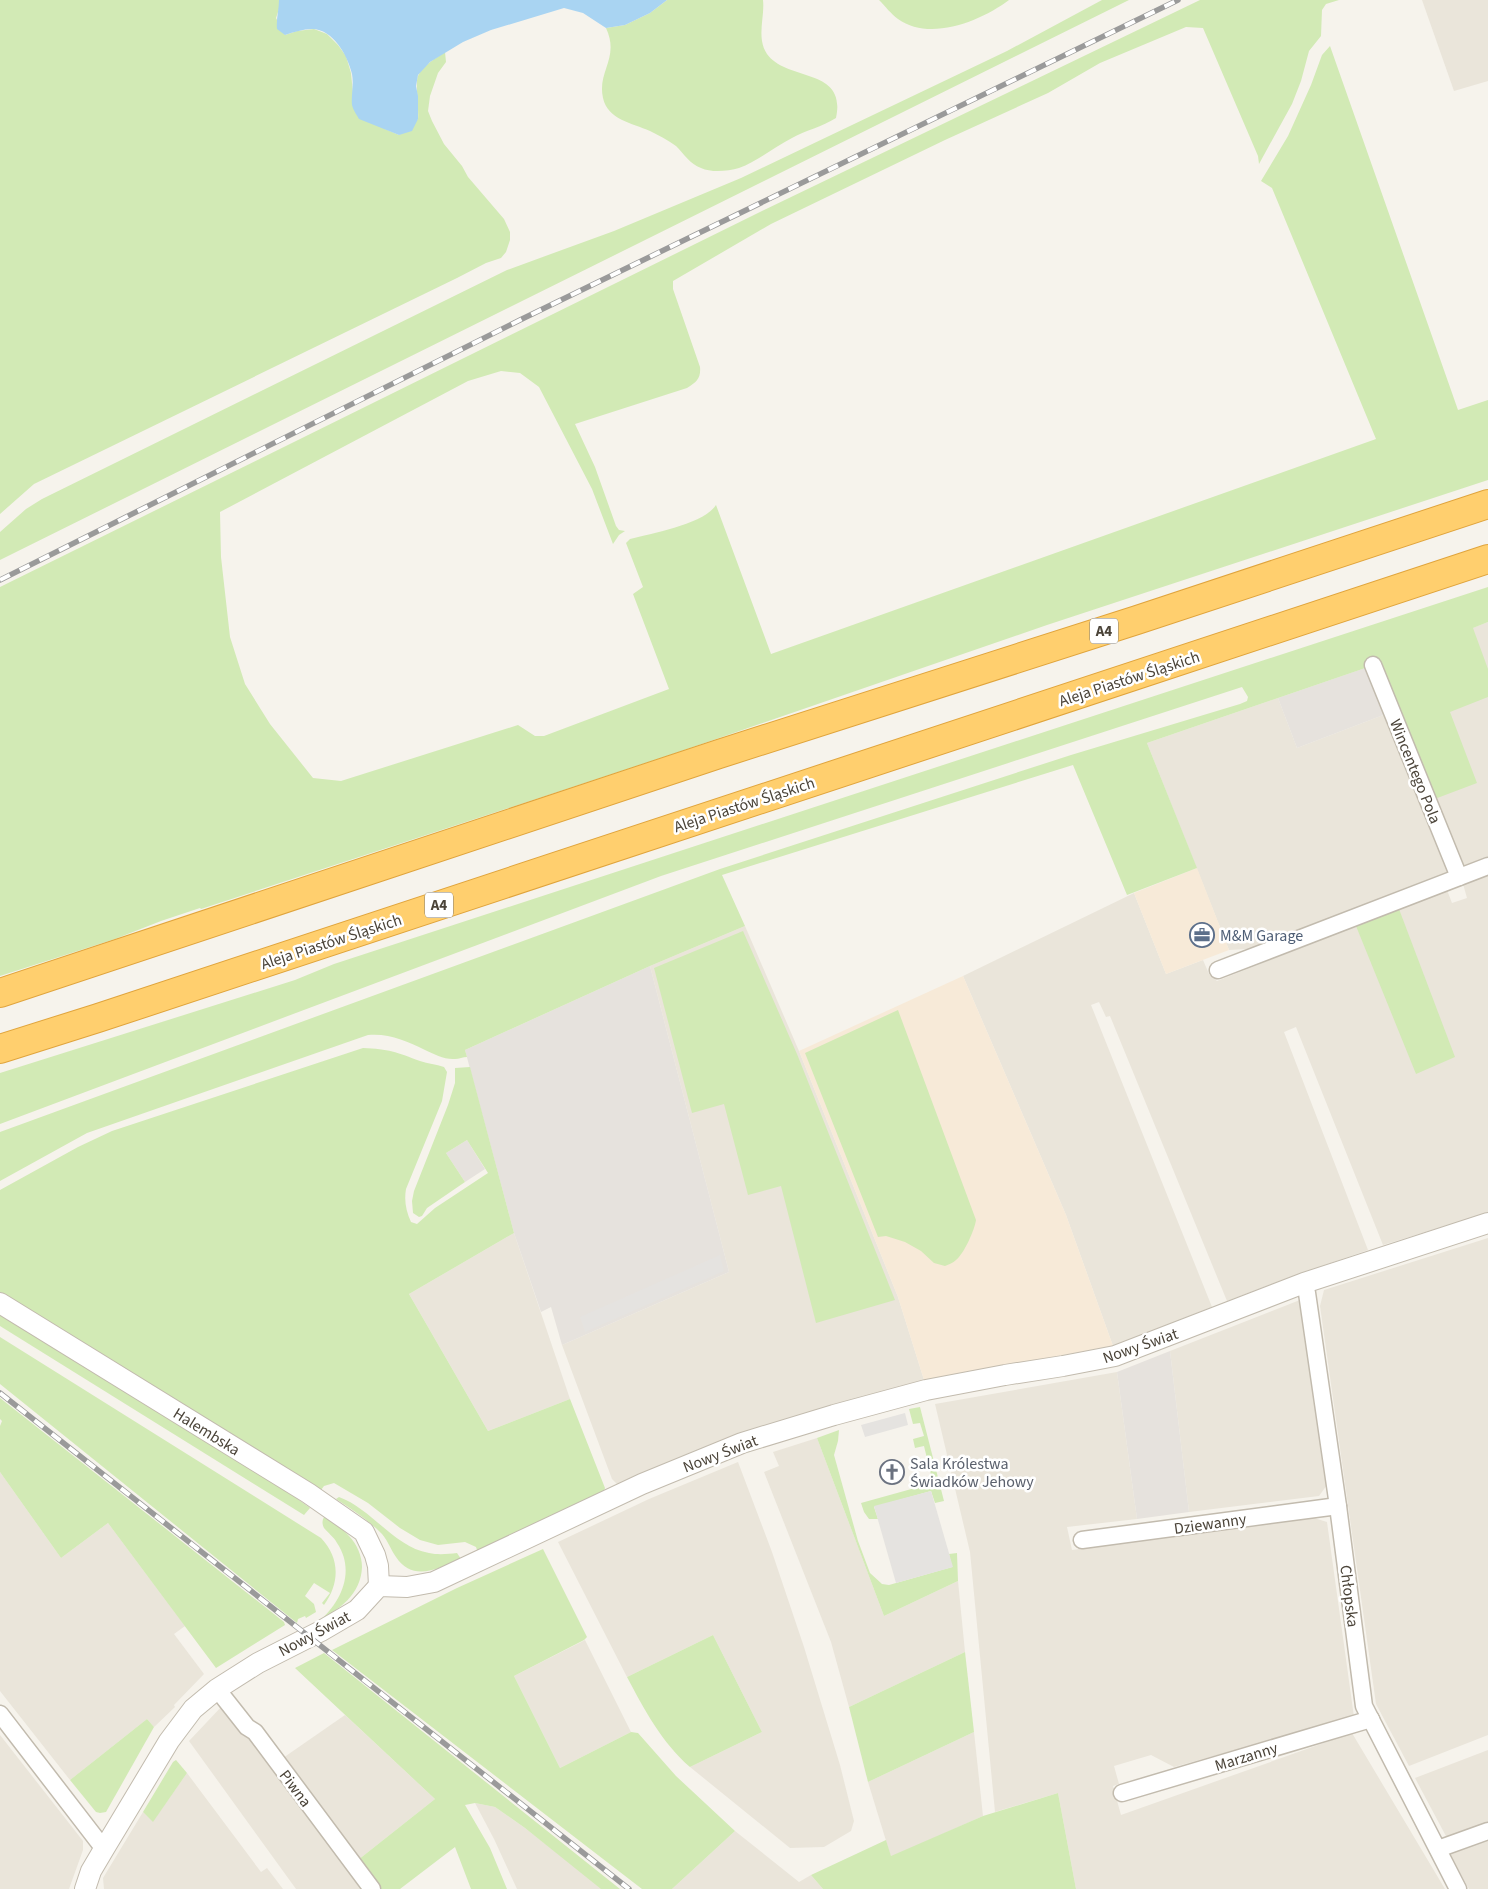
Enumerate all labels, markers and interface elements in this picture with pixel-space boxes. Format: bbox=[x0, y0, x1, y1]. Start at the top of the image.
road number: A4 bbox=[1090, 618, 1118, 644]
street label: Aleja Piastów Śląskich bbox=[1056, 646, 1203, 712]
street label: Wincentego Pola bbox=[1384, 716, 1446, 827]
street label: Aleja Piastów Śląskich bbox=[671, 772, 818, 838]
road number: A4 bbox=[425, 892, 453, 918]
street label: Aleja Piastów Śląskich bbox=[258, 909, 405, 975]
office icon: M&M Garage bbox=[1189, 922, 1215, 948]
place label: M&M Garage bbox=[1220, 925, 1303, 947]
street label: Nowy Świat bbox=[1100, 1323, 1182, 1369]
street label: Halembska bbox=[169, 1403, 244, 1461]
street label: Nowy Świat bbox=[680, 1429, 761, 1478]
place label: Sala Królestwa Świadków Jehowy bbox=[910, 1453, 1034, 1493]
church icon: Sala Królestwa Świadków Jehowy bbox=[879, 1459, 905, 1485]
street label: Dziewanny bbox=[1173, 1508, 1248, 1540]
street label: Chłopska bbox=[1334, 1564, 1364, 1629]
street label: Nowy Świat bbox=[275, 1605, 355, 1662]
street label: Marzanny bbox=[1212, 1737, 1281, 1777]
street label: Piwna bbox=[274, 1765, 316, 1812]

